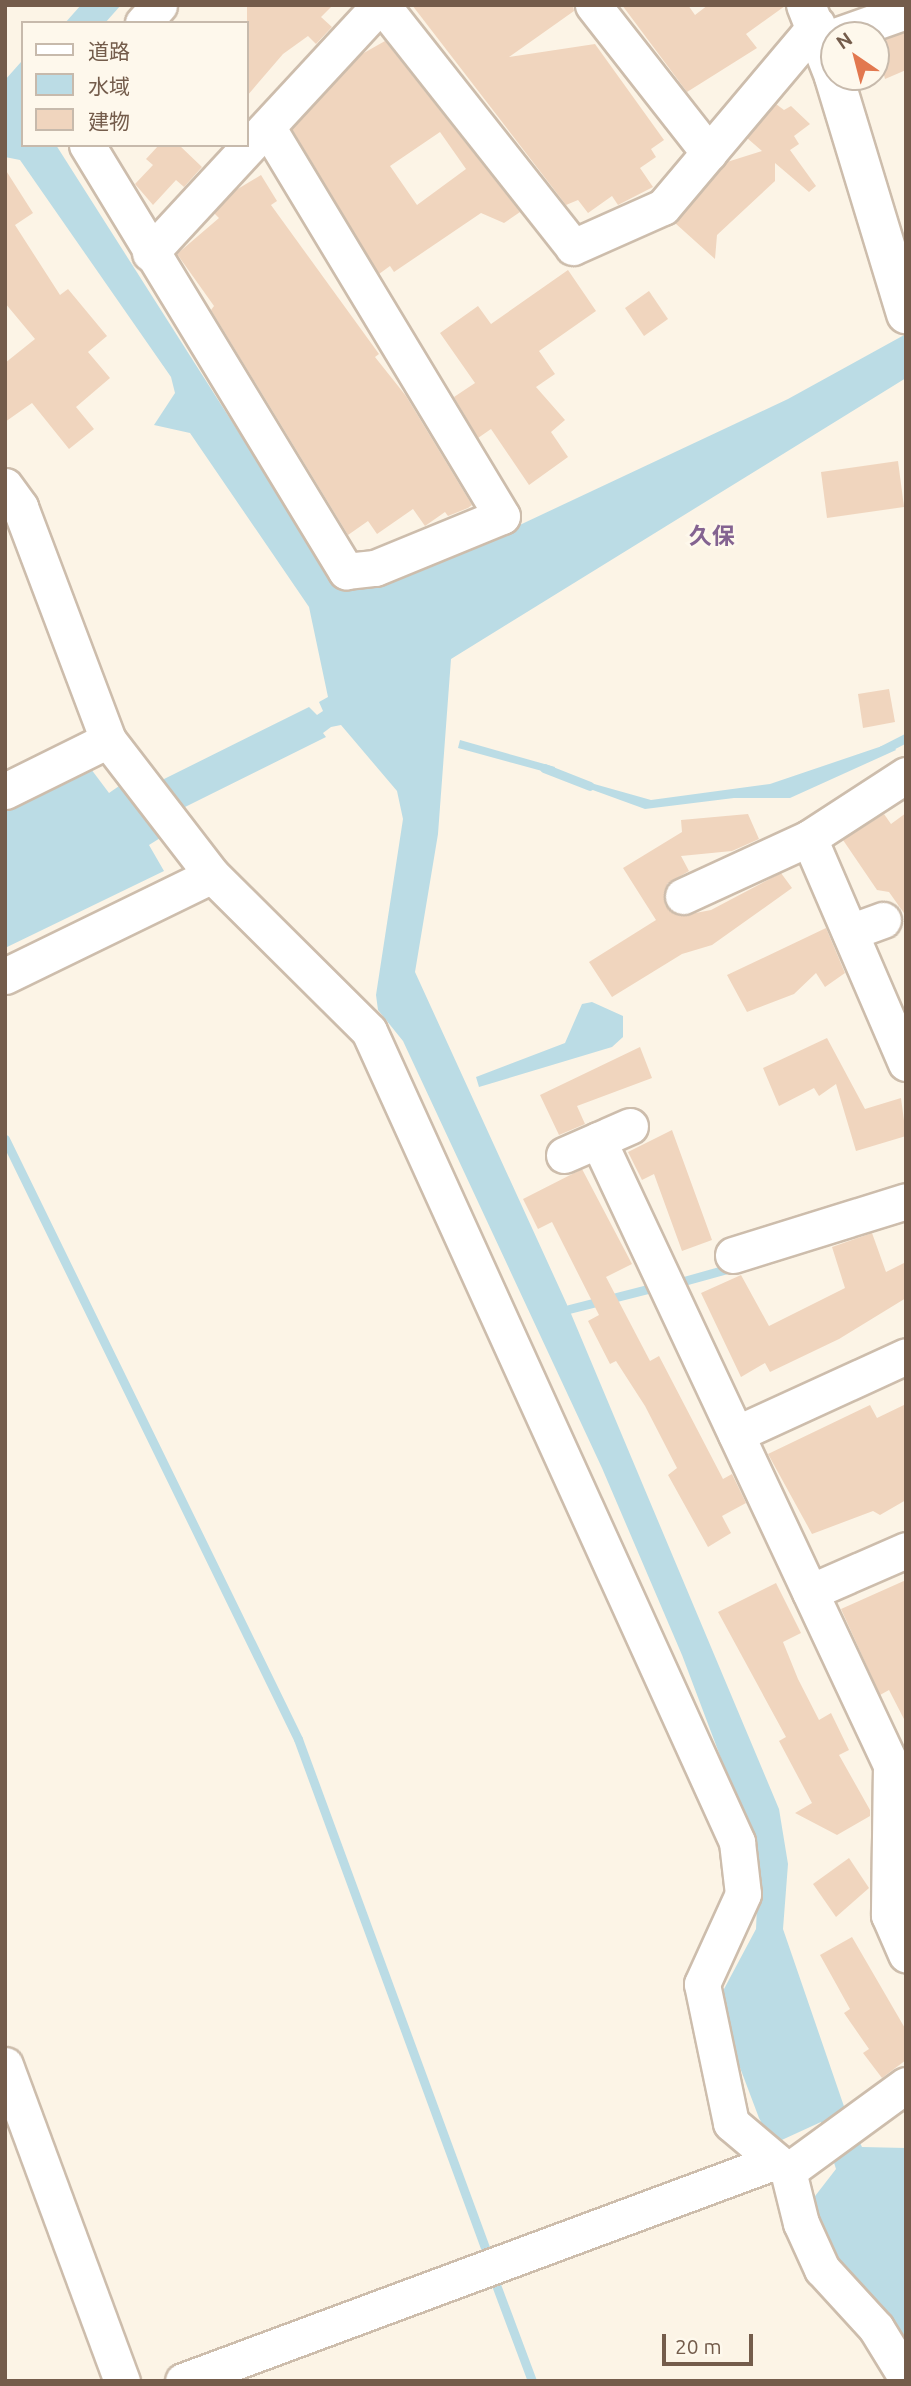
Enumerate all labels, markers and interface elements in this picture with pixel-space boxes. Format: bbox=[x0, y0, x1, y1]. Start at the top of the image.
legend bbox=[21, 21, 248, 147]
north arrow bbox=[820, 21, 890, 91]
text: N bbox=[832, 27, 856, 54]
text: 道路 bbox=[88, 39, 130, 63]
text: 水域 bbox=[88, 74, 130, 98]
text: 建物 bbox=[88, 109, 130, 133]
district label: 久保 bbox=[689, 522, 735, 550]
scale bar bbox=[666, 2320, 757, 2364]
text: 20 m bbox=[675, 2334, 722, 2358]

